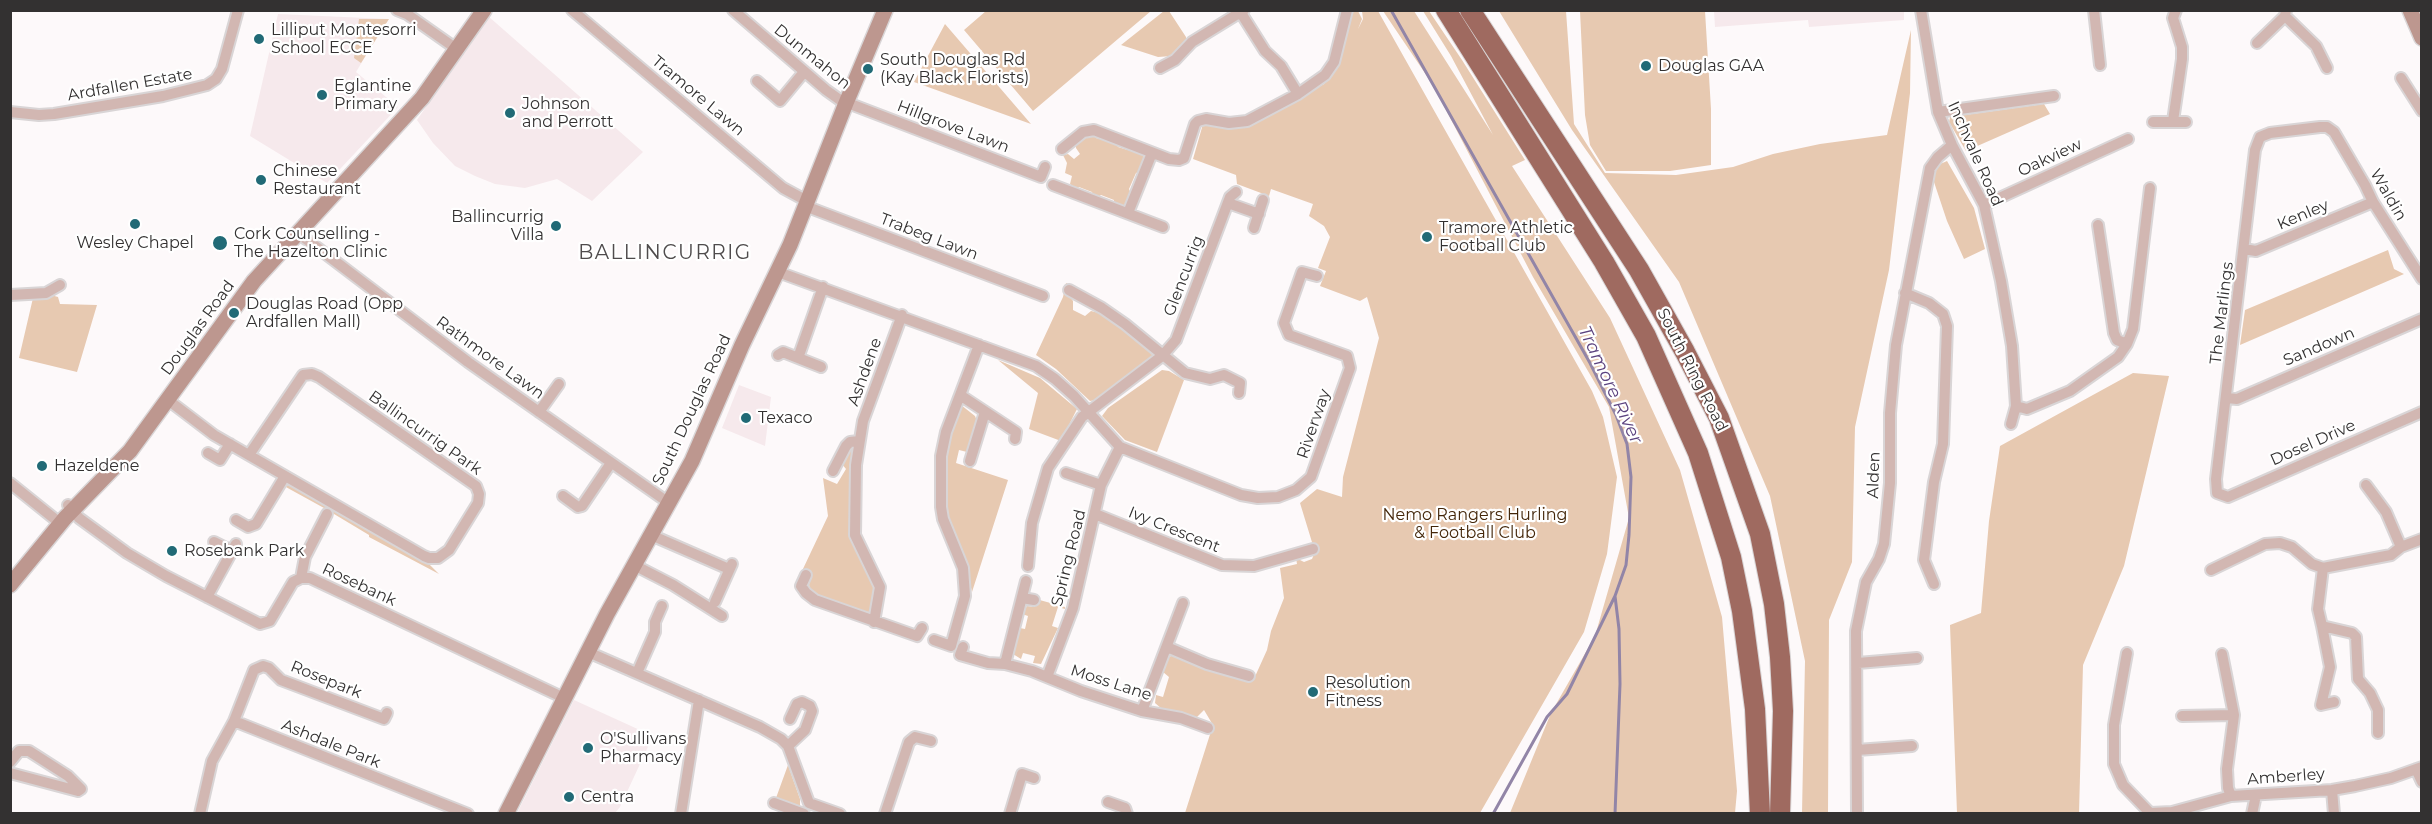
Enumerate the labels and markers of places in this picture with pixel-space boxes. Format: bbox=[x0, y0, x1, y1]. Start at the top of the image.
place label: Lilliput Montesorri School ECCE bbox=[271, 20, 417, 58]
marker: Lilliput Montesorri School ECCE bbox=[252, 32, 266, 46]
place label: South Douglas Rd (Kay Black Florists) bbox=[880, 50, 1029, 88]
place label: Douglas GAA bbox=[1658, 56, 1764, 76]
marker: Douglas GAA bbox=[1639, 59, 1653, 73]
marker: South Douglas Rd (Kay Black Florists) bbox=[861, 62, 875, 76]
place label: Eglantine Primary bbox=[334, 76, 411, 114]
marker: Eglantine Primary bbox=[315, 88, 329, 102]
place label: Johnson and Perrott bbox=[522, 94, 614, 132]
marker: Johnson and Perrott bbox=[503, 106, 517, 120]
place label: Chinese Restaurant bbox=[273, 161, 361, 199]
marker: Chinese Restaurant bbox=[254, 173, 268, 187]
place label: Ballincurrig Villa bbox=[451, 207, 544, 245]
marker: Wesley Chapel bbox=[128, 217, 142, 231]
place label: Tramore Athletic Football Club bbox=[1439, 218, 1573, 256]
marker: Ballincurrig Villa bbox=[549, 219, 563, 233]
place label: Cork Counselling - The Hazelton Clinic bbox=[234, 224, 387, 262]
marker: Tramore Athletic Football Club bbox=[1420, 230, 1434, 244]
place label: Wesley Chapel bbox=[76, 233, 194, 253]
marker: Cork Counselling - The Hazelton Clinic bbox=[211, 234, 229, 252]
place label: Douglas Road (Opp Ardfallen Mall) bbox=[246, 294, 403, 332]
marker: Douglas Road (Opp Ardfallen Mall) bbox=[227, 306, 241, 320]
place label: Texaco bbox=[758, 408, 812, 428]
marker: Texaco bbox=[739, 411, 753, 425]
place label: Hazeldene bbox=[54, 456, 139, 476]
marker: Hazeldene bbox=[35, 459, 49, 473]
place label: Rosebank Park bbox=[184, 541, 304, 561]
marker: Rosebank Park bbox=[165, 544, 179, 558]
place label: Resolution Fitness bbox=[1325, 673, 1411, 711]
marker: Resolution Fitness bbox=[1306, 685, 1320, 699]
place label: O'Sullivans Pharmacy bbox=[600, 729, 686, 767]
marker: O'Sullivans Pharmacy bbox=[581, 741, 595, 755]
place label: Centra bbox=[581, 787, 634, 807]
marker: Centra bbox=[562, 790, 576, 804]

